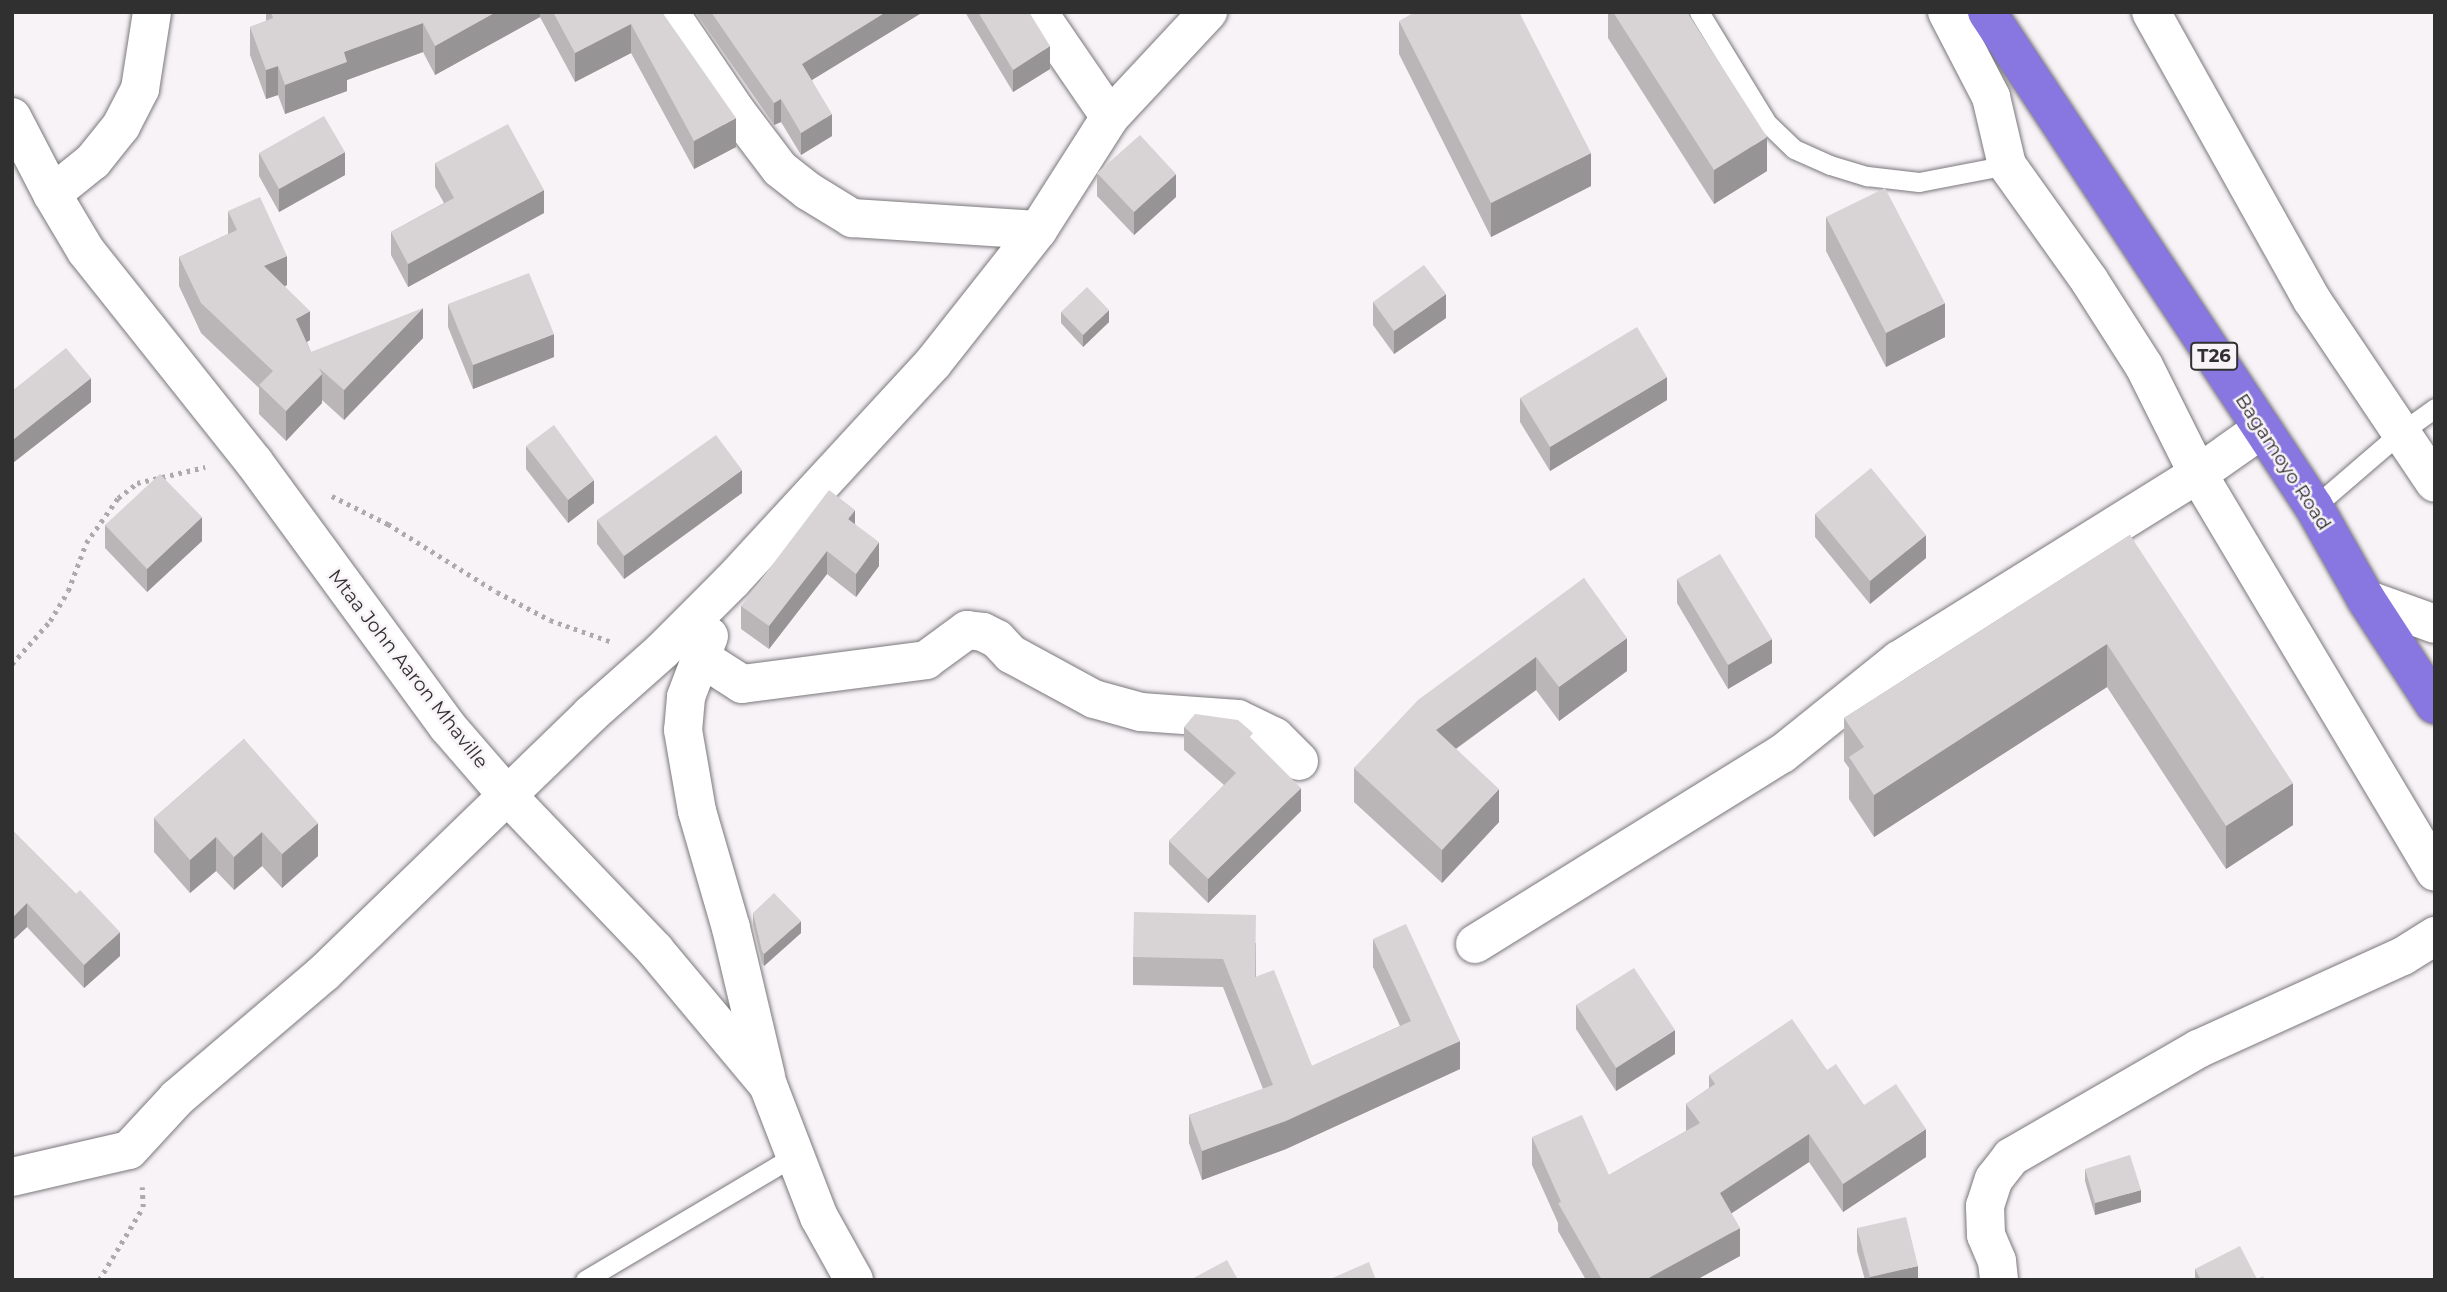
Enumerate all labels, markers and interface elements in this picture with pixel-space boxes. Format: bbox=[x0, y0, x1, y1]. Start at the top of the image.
road number: T26 bbox=[2190, 342, 2238, 370]
street label: Bagamoyo Road bbox=[2230, 389, 2336, 535]
street label: Mtaa John Aaron Mhaville bbox=[323, 565, 493, 773]

